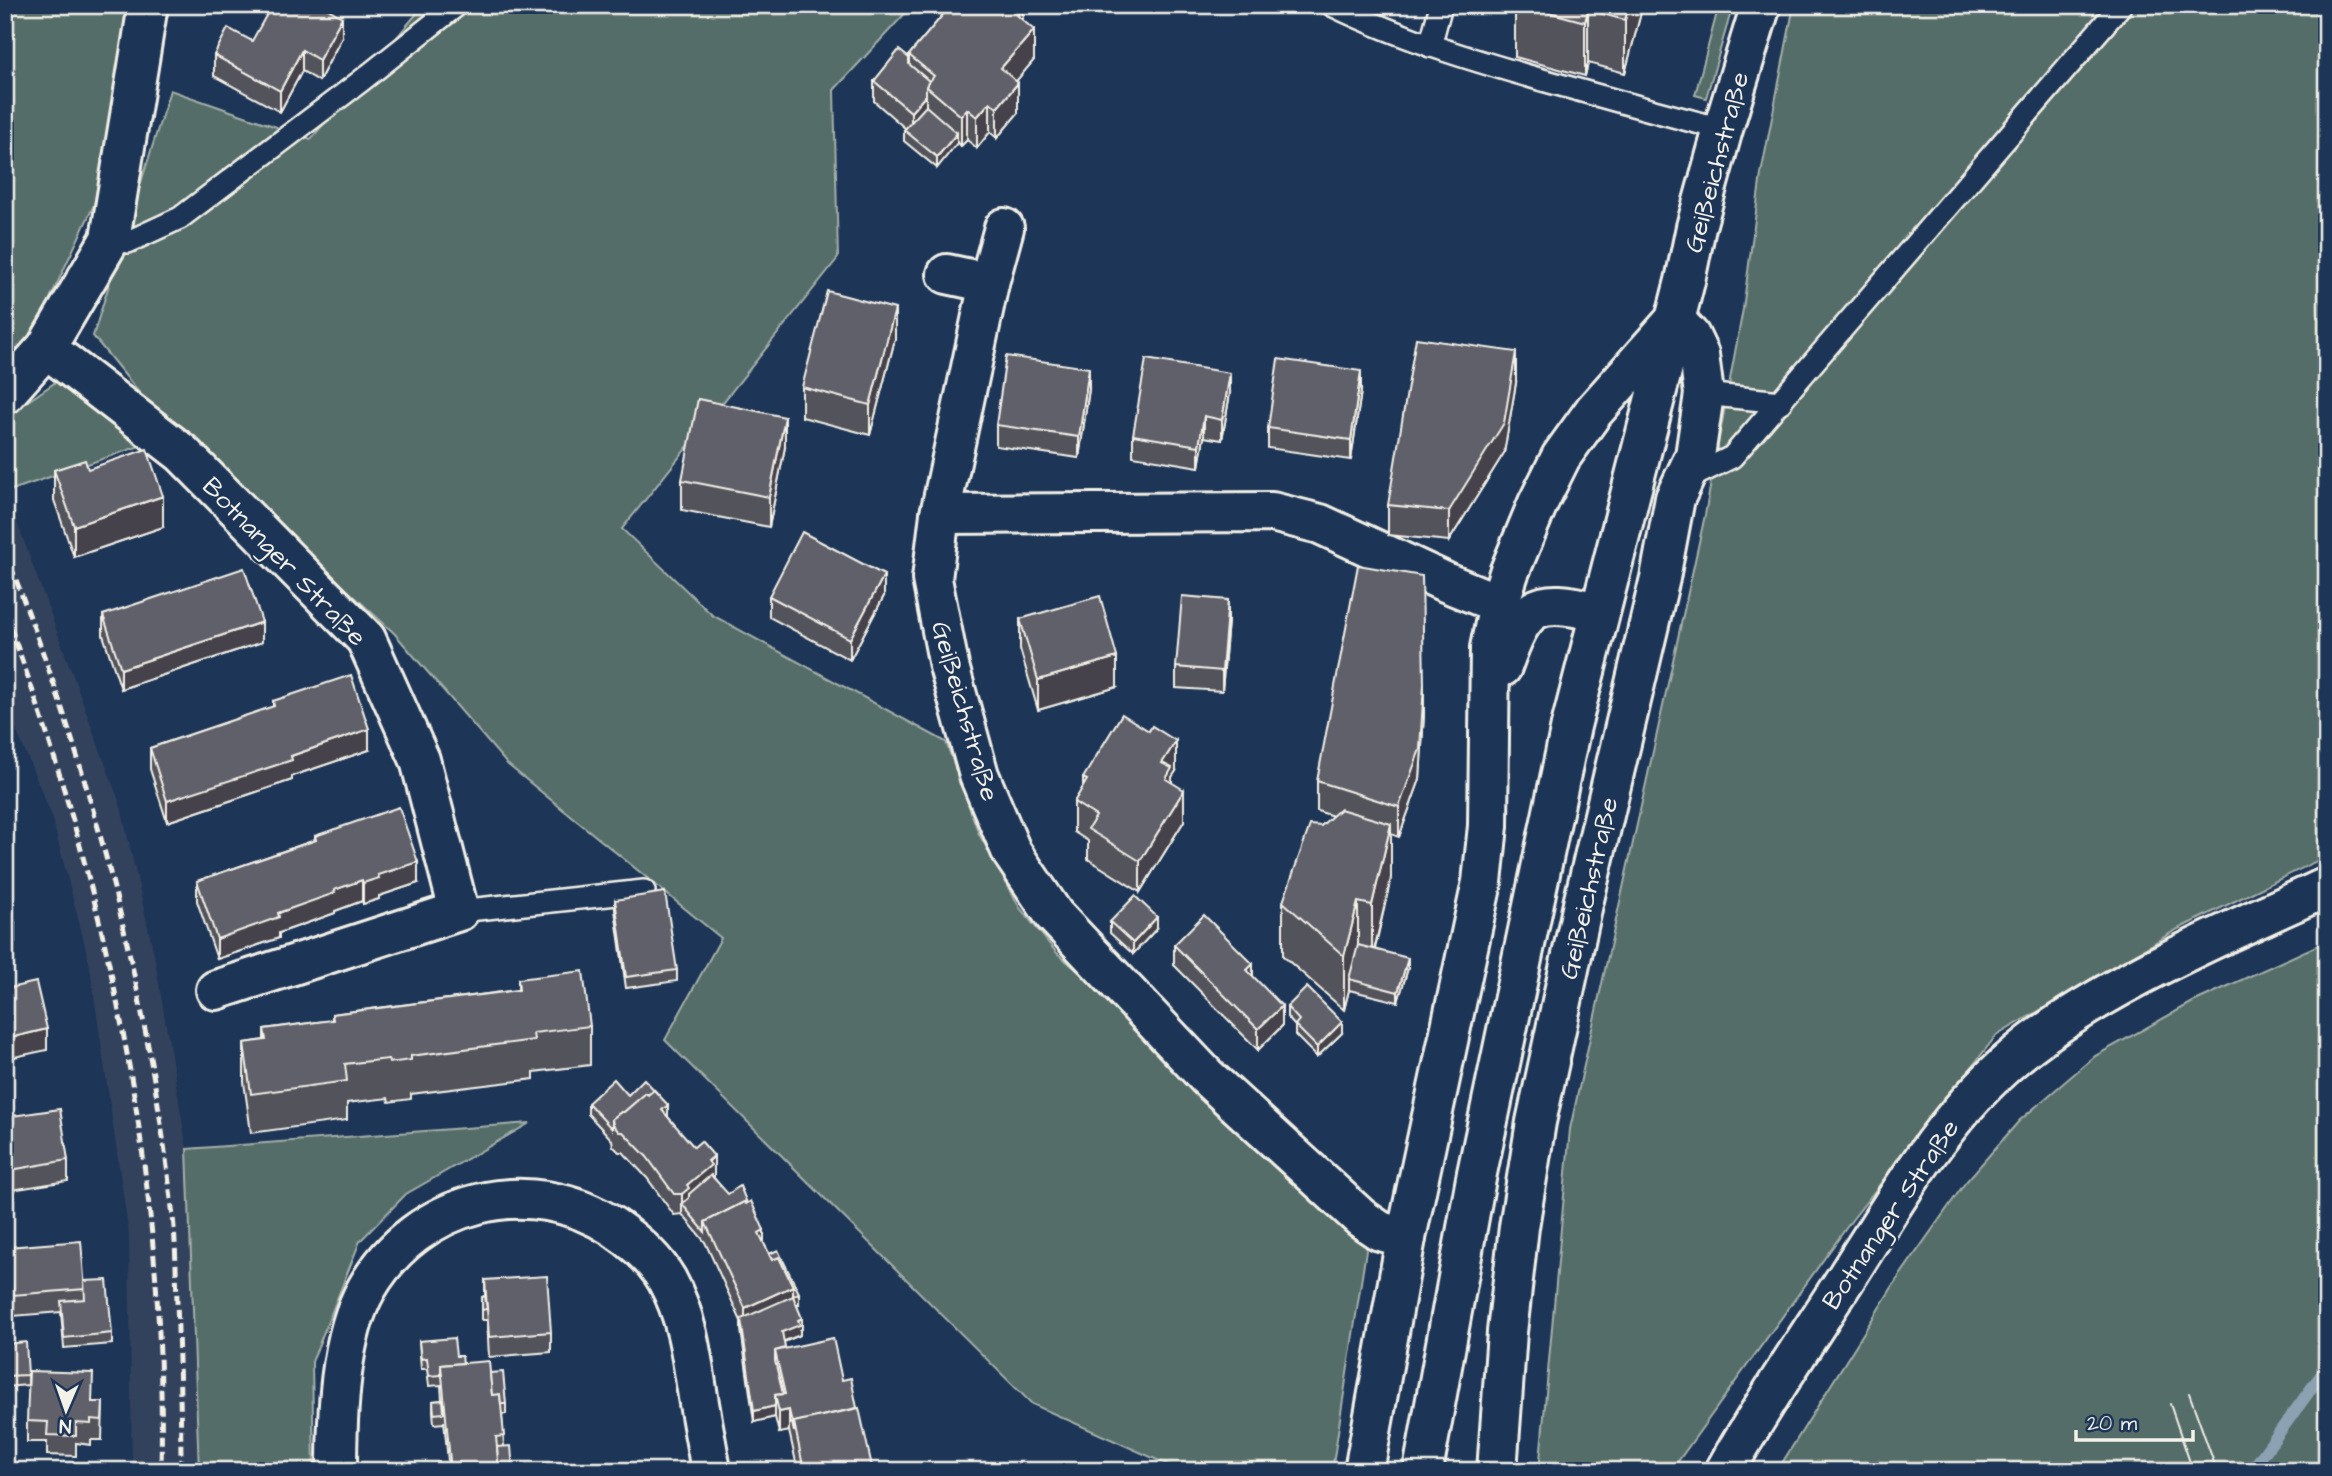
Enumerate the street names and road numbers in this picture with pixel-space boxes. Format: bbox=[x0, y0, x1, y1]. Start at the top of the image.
street label: Geißeichstraße bbox=[1676, 68, 1758, 257]
street label: Botnanger Straße bbox=[193, 469, 374, 656]
street label: Geißeichstraße bbox=[922, 617, 1008, 805]
street label: Geißeichstraße bbox=[1551, 794, 1627, 983]
street label: Botnanger Straße bbox=[1814, 1112, 1970, 1318]

